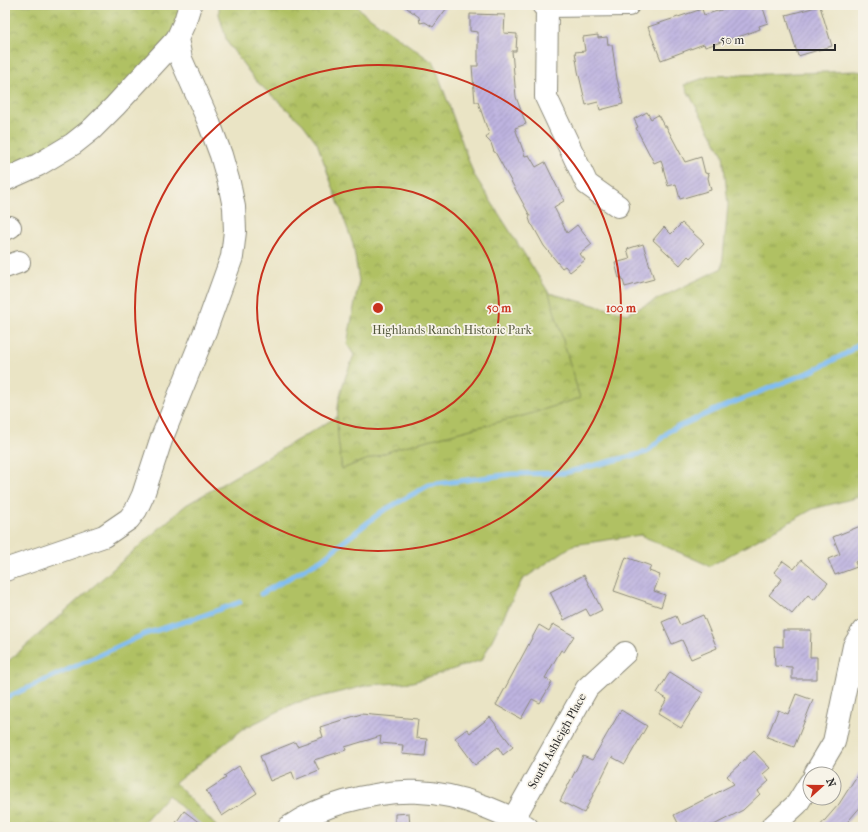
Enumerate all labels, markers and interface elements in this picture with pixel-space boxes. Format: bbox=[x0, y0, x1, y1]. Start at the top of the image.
scale bar bbox=[714, 26, 835, 52]
text: 50 m bbox=[720, 33, 744, 47]
centre of rings bbox=[371, 301, 385, 315]
text: 50 m bbox=[487, 301, 512, 315]
text: 100 m bbox=[606, 301, 637, 315]
park label: Highlands Ranch Historic Park bbox=[372, 323, 533, 337]
street label: South Ashleigh Place bbox=[525, 691, 589, 791]
north arrow bbox=[802, 766, 842, 806]
text: N bbox=[823, 776, 839, 789]

